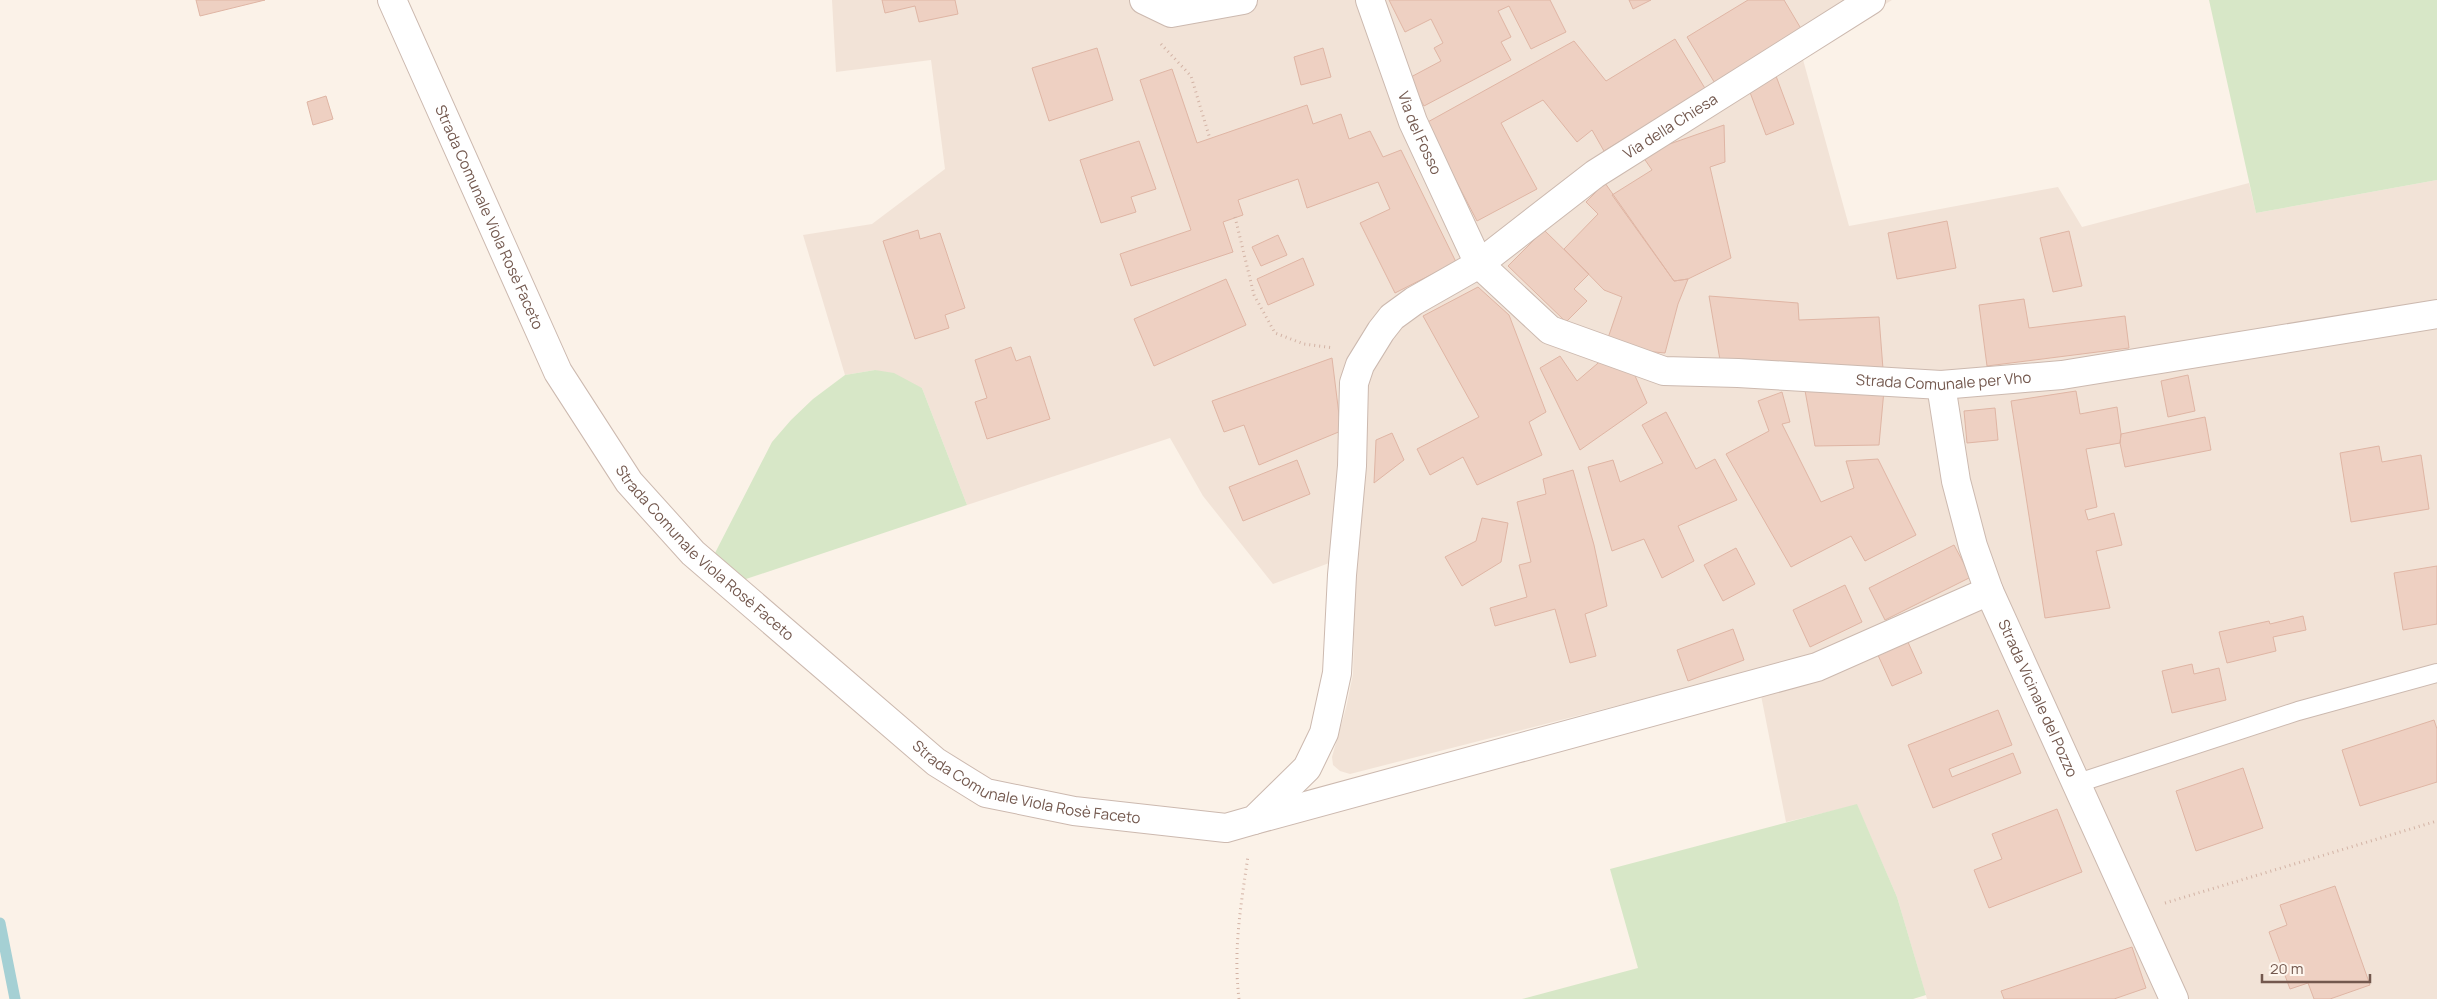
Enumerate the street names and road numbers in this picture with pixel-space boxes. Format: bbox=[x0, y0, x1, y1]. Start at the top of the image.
street label: Via del Fosso bbox=[1393, 88, 1447, 178]
street label: Via della Chiesa bbox=[1619, 88, 1721, 164]
street label: Strada Comunale Viola Rosè Faceto bbox=[430, 102, 549, 333]
street label: Strada Comunale per Vho bbox=[1855, 367, 2032, 395]
street label: Strada Comunale Viola Rosè Faceto bbox=[611, 461, 799, 645]
street label: Strada Vicinale del Pozzo bbox=[1993, 616, 2083, 781]
street label: Strada Comunale Viola Rosè Faceto bbox=[908, 735, 1142, 828]

